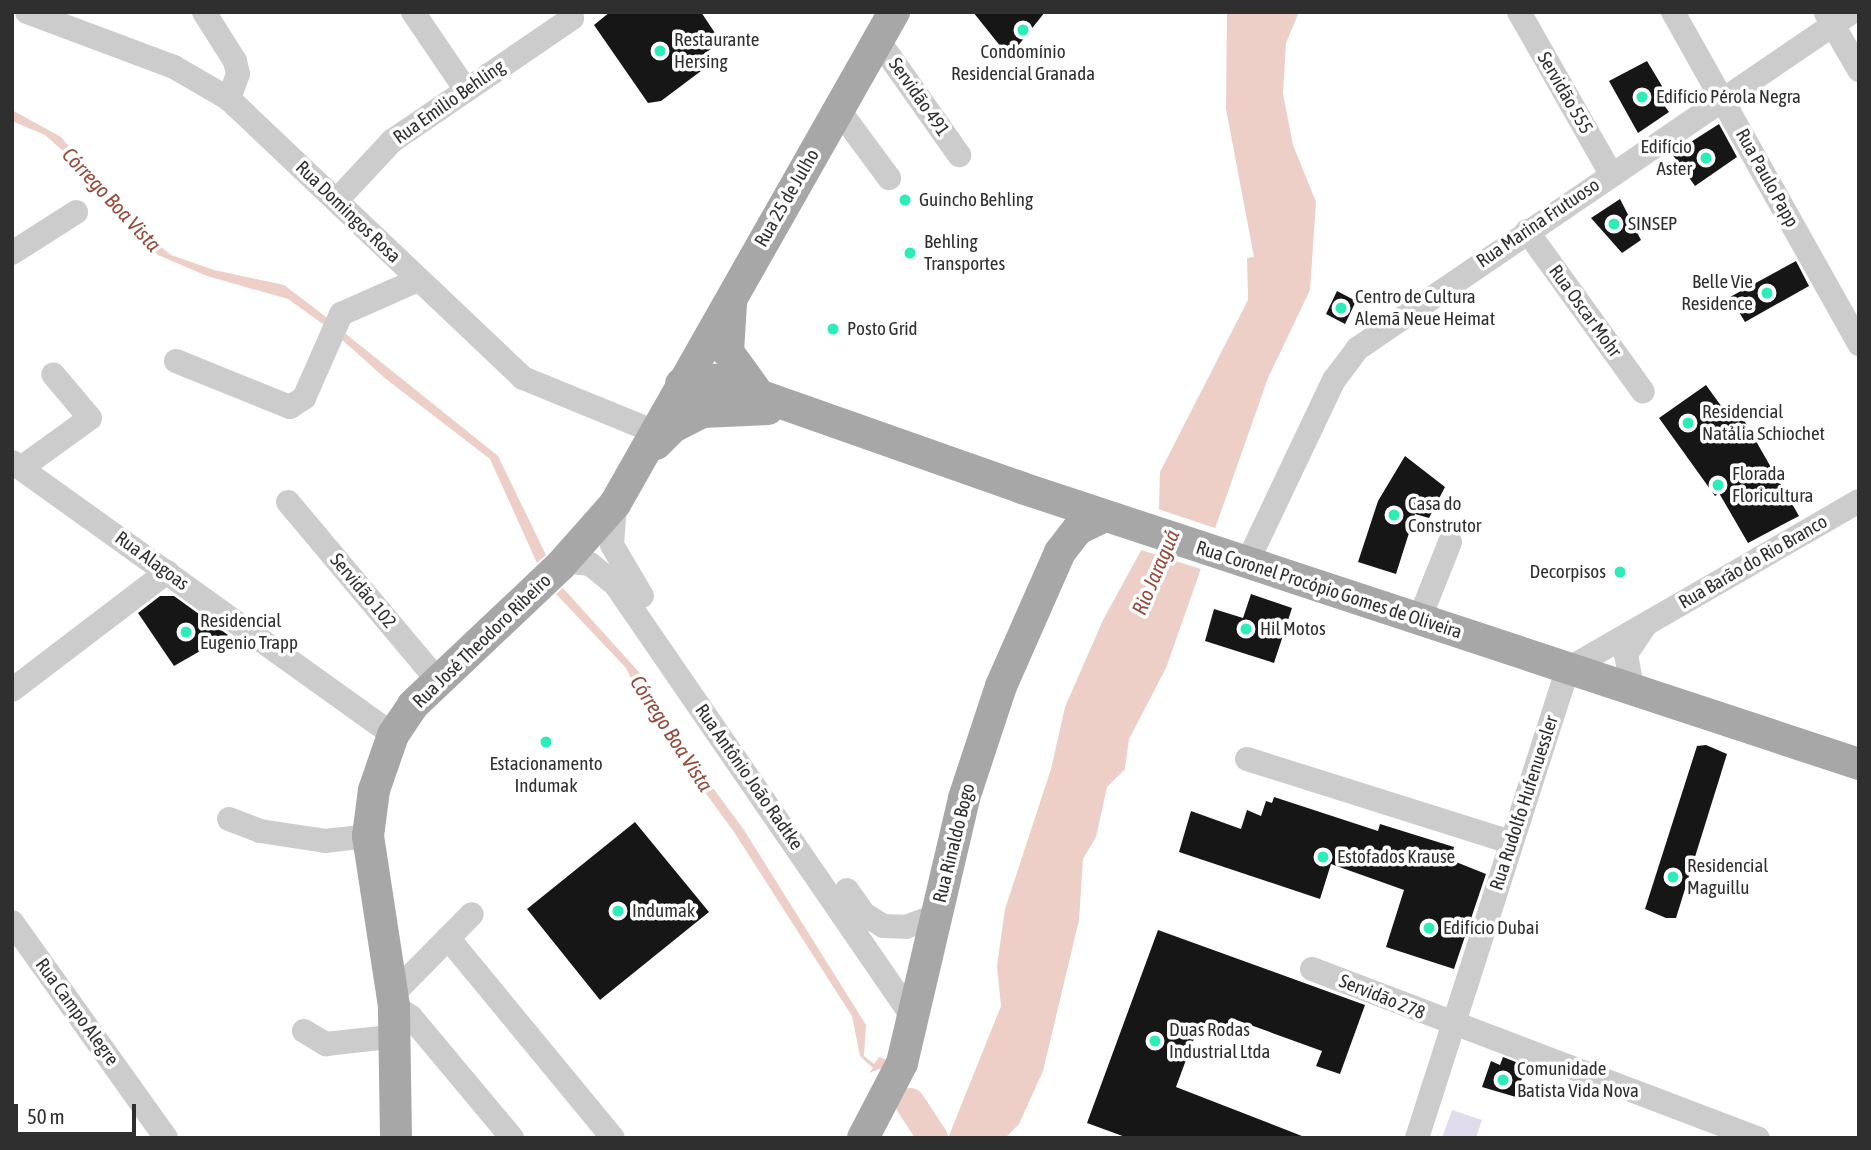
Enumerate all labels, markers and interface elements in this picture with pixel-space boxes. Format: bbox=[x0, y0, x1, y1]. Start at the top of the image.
marker: Condomínio Residencial Granada bbox=[1015, 22, 1031, 38]
place label: Restaurante Hersing bbox=[674, 29, 759, 73]
place label: Condomínio Residencial Granada bbox=[951, 41, 1095, 85]
marker: Restaurante Hersing bbox=[652, 43, 668, 59]
street label: Servidão 555 bbox=[1532, 48, 1598, 138]
street label: Servidão 491 bbox=[884, 53, 954, 141]
street label: Rua Emilio Behling bbox=[389, 55, 509, 149]
place label: Edifício Pérola Negra bbox=[1656, 86, 1801, 108]
marker: Edifício Pérola Negra bbox=[1634, 89, 1650, 105]
street label: Rua Paulo Papp bbox=[1731, 125, 1803, 231]
place label: Edifício Aster bbox=[1641, 136, 1692, 180]
water label: Córrego Boa Vista bbox=[57, 142, 167, 256]
street label: Rua 25 de Julho bbox=[750, 145, 824, 251]
marker: Edifício Aster bbox=[1698, 150, 1714, 166]
street label: Rua Domingos Rosa bbox=[291, 156, 405, 268]
street label: Rua Marina Frutuoso bbox=[1472, 173, 1604, 273]
place label: Guincho Behling bbox=[919, 189, 1033, 211]
marker: Guincho Behling bbox=[897, 192, 913, 208]
place label: SINSEP bbox=[1628, 213, 1677, 235]
marker: SINSEP bbox=[1606, 216, 1622, 232]
place label: Behling Transportes bbox=[924, 231, 1005, 275]
marker: Behling Transportes bbox=[902, 245, 918, 261]
street label: Rua Oscar Mohr bbox=[1544, 260, 1626, 362]
place label: Belle Vie Residence bbox=[1681, 271, 1753, 315]
marker: Belle Vie Residence bbox=[1759, 285, 1775, 301]
place label: Centro de Cultura Alemã Neue Heimat bbox=[1355, 286, 1495, 330]
marker: Centro de Cultura Alemã Neue Heimat bbox=[1333, 300, 1349, 316]
place label: Posto Grid bbox=[847, 318, 918, 340]
marker: Posto Grid bbox=[825, 321, 841, 337]
place label: Residencial Natália Schiochet bbox=[1702, 401, 1825, 445]
marker: Residencial Natália Schiochet bbox=[1680, 415, 1696, 431]
place label: Florada Floricultura bbox=[1732, 463, 1813, 507]
marker: Florada Floricultura bbox=[1710, 477, 1726, 493]
place label: Casa do Construtor bbox=[1408, 493, 1481, 537]
marker: Casa do Construtor bbox=[1386, 507, 1402, 523]
street label: Rua Barão do Rio Branco bbox=[1675, 510, 1831, 614]
water label: Rio Jaraguá bbox=[1126, 526, 1184, 618]
street label: Rua Alagoas bbox=[111, 527, 193, 595]
street label: Rua Coronel Procópio Gomes de Oliveira bbox=[1193, 536, 1465, 644]
street label: Servidão 102 bbox=[325, 549, 401, 633]
place label: Decorpisos bbox=[1530, 561, 1606, 583]
marker: Decorpisos bbox=[1612, 564, 1628, 580]
street label: Rua José Theodoro Ribeiro bbox=[408, 569, 556, 713]
place label: Residencial Eugenio Trapp bbox=[200, 610, 298, 654]
place label: Hil Motos bbox=[1260, 618, 1326, 640]
marker: Hil Motos bbox=[1238, 621, 1254, 637]
marker: Residencial Eugenio Trapp bbox=[178, 624, 194, 640]
water label: Córrego Boa Vista bbox=[625, 670, 719, 796]
street label: Rua Antônio João Radtke bbox=[690, 700, 808, 854]
street label: Rua Rudolfo Hufenuessler bbox=[1485, 713, 1563, 893]
marker: Estacionamento Indumak bbox=[538, 734, 554, 750]
place label: Estacionamento Indumak bbox=[489, 753, 603, 797]
street label: Rua Rinaldo Bogo bbox=[928, 781, 980, 905]
place label: Estofados Krause bbox=[1337, 846, 1455, 868]
marker: Estofados Krause bbox=[1315, 849, 1331, 865]
place label: Residencial Maguillu bbox=[1687, 855, 1768, 899]
marker: Residencial Maguillu bbox=[1665, 869, 1681, 885]
place label: Indumak bbox=[632, 900, 695, 922]
marker: Indumak bbox=[610, 903, 626, 919]
place label: Edifício Dubai bbox=[1443, 917, 1539, 939]
marker: Edifício Dubai bbox=[1421, 920, 1437, 936]
street label: Rua Campo Alegre bbox=[30, 954, 124, 1070]
street label: Servidão 278 bbox=[1336, 969, 1428, 1025]
place label: Duas Rodas Industrial Ltda bbox=[1169, 1019, 1270, 1063]
marker: Duas Rodas Industrial Ltda bbox=[1147, 1033, 1163, 1049]
place label: Comunidade Batista Vida Nova bbox=[1517, 1058, 1639, 1102]
marker: Comunidade Batista Vida Nova bbox=[1495, 1072, 1511, 1088]
scale bar bbox=[18, 1090, 140, 1134]
text: 50 m bbox=[27, 1104, 65, 1128]

